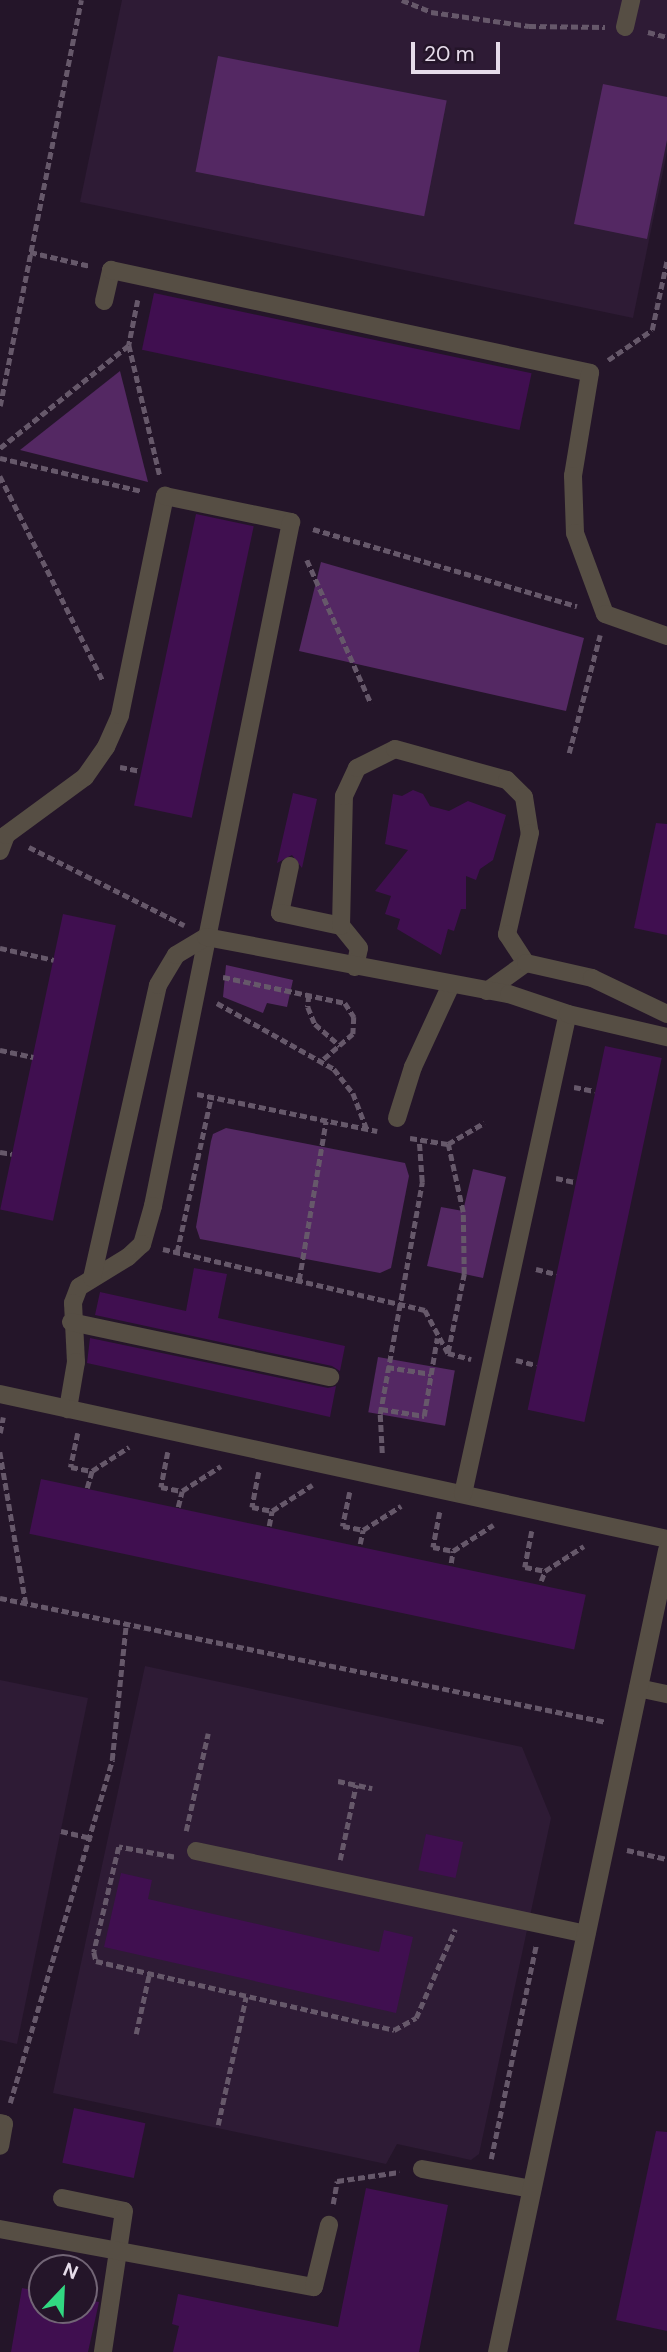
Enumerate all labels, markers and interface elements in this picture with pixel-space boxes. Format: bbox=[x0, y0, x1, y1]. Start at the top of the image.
scale bar bbox=[415, 28, 504, 72]
text: 20 m bbox=[424, 40, 475, 68]
north arrow bbox=[28, 2254, 98, 2324]
text: N bbox=[59, 2257, 82, 2285]

